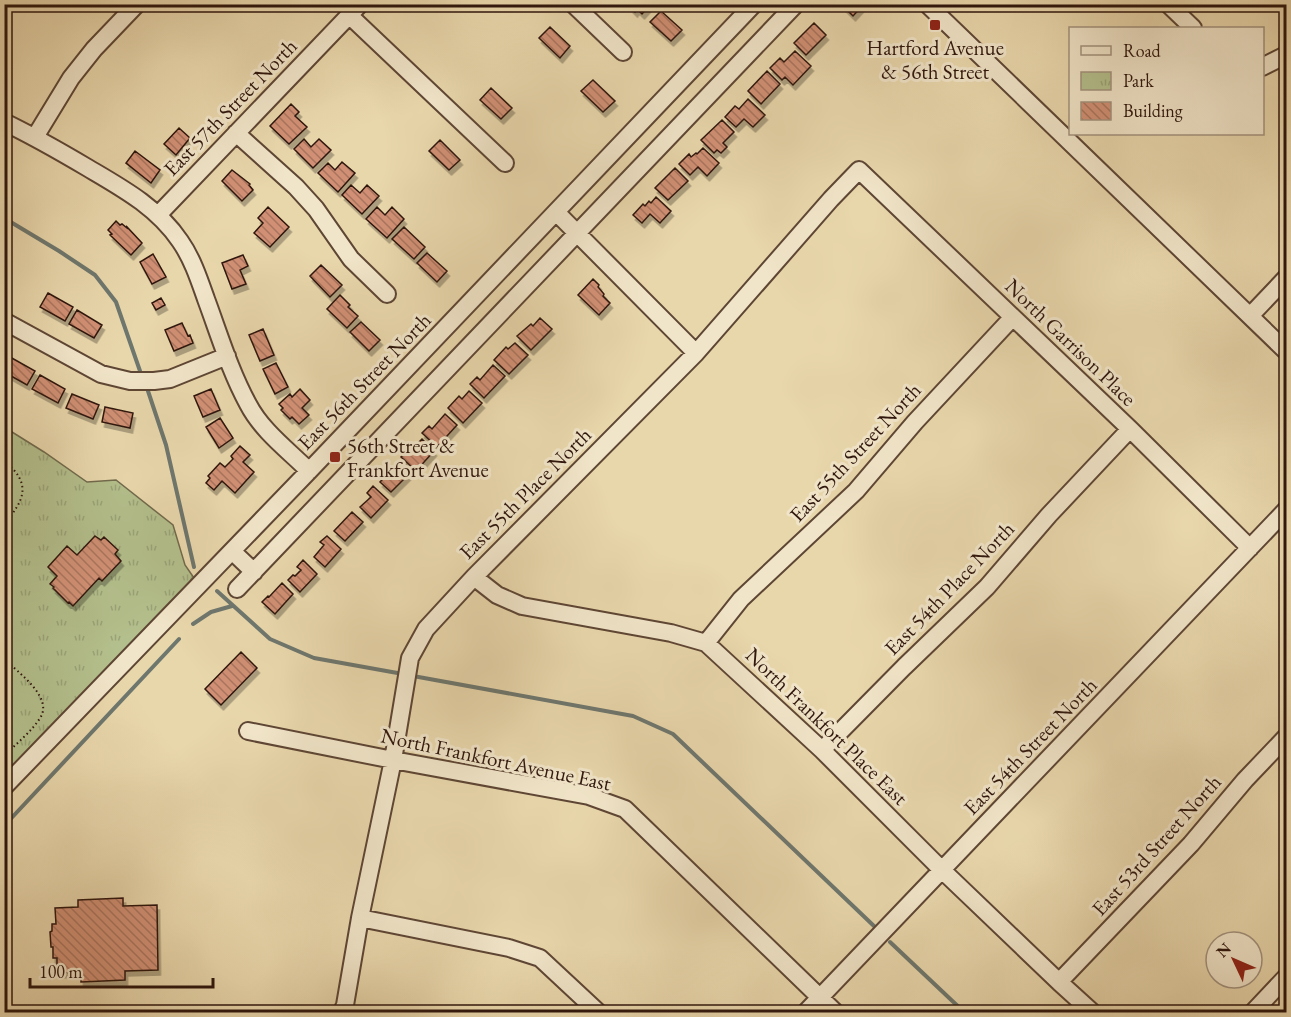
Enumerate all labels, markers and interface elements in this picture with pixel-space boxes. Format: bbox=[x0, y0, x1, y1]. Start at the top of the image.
marker: Hartford Avenue & 56th Street bbox=[928, 18, 942, 32]
legend bbox=[1069, 27, 1264, 135]
street label: East 57th Street North bbox=[157, 32, 303, 181]
place label: Hartford Avenue & 56th Street bbox=[866, 34, 1004, 85]
text: Road bbox=[1123, 39, 1162, 62]
text: Park bbox=[1123, 69, 1154, 92]
text: Building bbox=[1123, 99, 1183, 122]
street label: North Garrison Place bbox=[1000, 272, 1142, 412]
street label: East 56th Street North bbox=[291, 306, 437, 455]
street label: East 55th Street North bbox=[783, 377, 927, 527]
street label: East 55th Place North bbox=[453, 421, 597, 565]
place label: 56th Street & Frankfort Avenue bbox=[347, 432, 489, 483]
marker: 56th Street & Frankfort Avenue bbox=[328, 450, 342, 464]
street label: East 54th Place North bbox=[878, 515, 1020, 661]
street label: North Frankfort Place East bbox=[740, 641, 914, 811]
street label: East 54th Street North bbox=[957, 671, 1103, 820]
street label: North Frankfort Avenue East bbox=[378, 721, 614, 797]
street label: East 53rd Street North bbox=[1085, 769, 1227, 921]
north arrow bbox=[1204, 930, 1264, 990]
text: N bbox=[1212, 938, 1236, 962]
scale bar bbox=[30, 951, 213, 989]
text: 100 m bbox=[39, 960, 83, 983]

